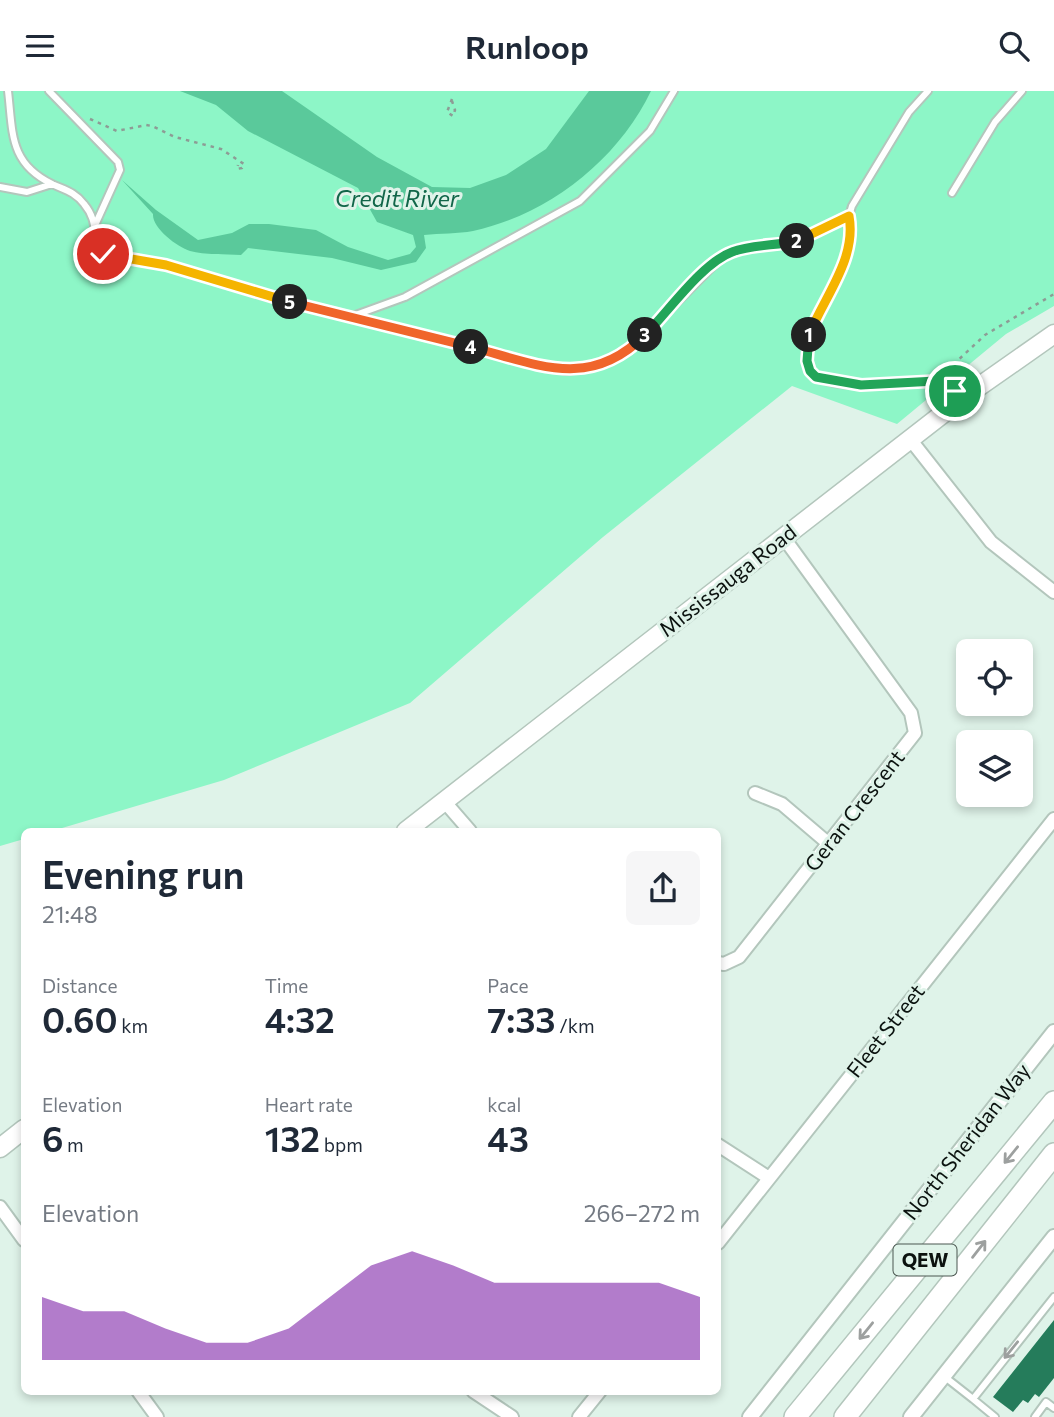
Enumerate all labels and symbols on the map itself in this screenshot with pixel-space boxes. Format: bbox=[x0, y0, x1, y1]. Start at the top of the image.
water label: Credit River bbox=[335, 184, 460, 212]
pin: 2 bbox=[780, 223, 814, 259]
pin bbox=[73, 224, 133, 284]
pin: 5 bbox=[272, 285, 308, 319]
pin: 3 bbox=[628, 317, 662, 353]
pin: 1 bbox=[792, 317, 826, 353]
pin: 4 bbox=[454, 329, 489, 365]
pin bbox=[925, 361, 985, 421]
street label: Mississauga Road bbox=[654, 519, 801, 641]
street label: Geran Crescent bbox=[799, 745, 909, 876]
street label: Fleet Street bbox=[841, 978, 929, 1082]
street label: North Sheridan Way bbox=[897, 1058, 1035, 1224]
one-way arrow bbox=[1003, 1146, 1019, 1164]
one-way arrow bbox=[972, 1240, 987, 1258]
road number: QEW bbox=[894, 1245, 956, 1275]
one-way arrow bbox=[858, 1321, 874, 1339]
one-way arrow bbox=[1004, 1340, 1019, 1359]

